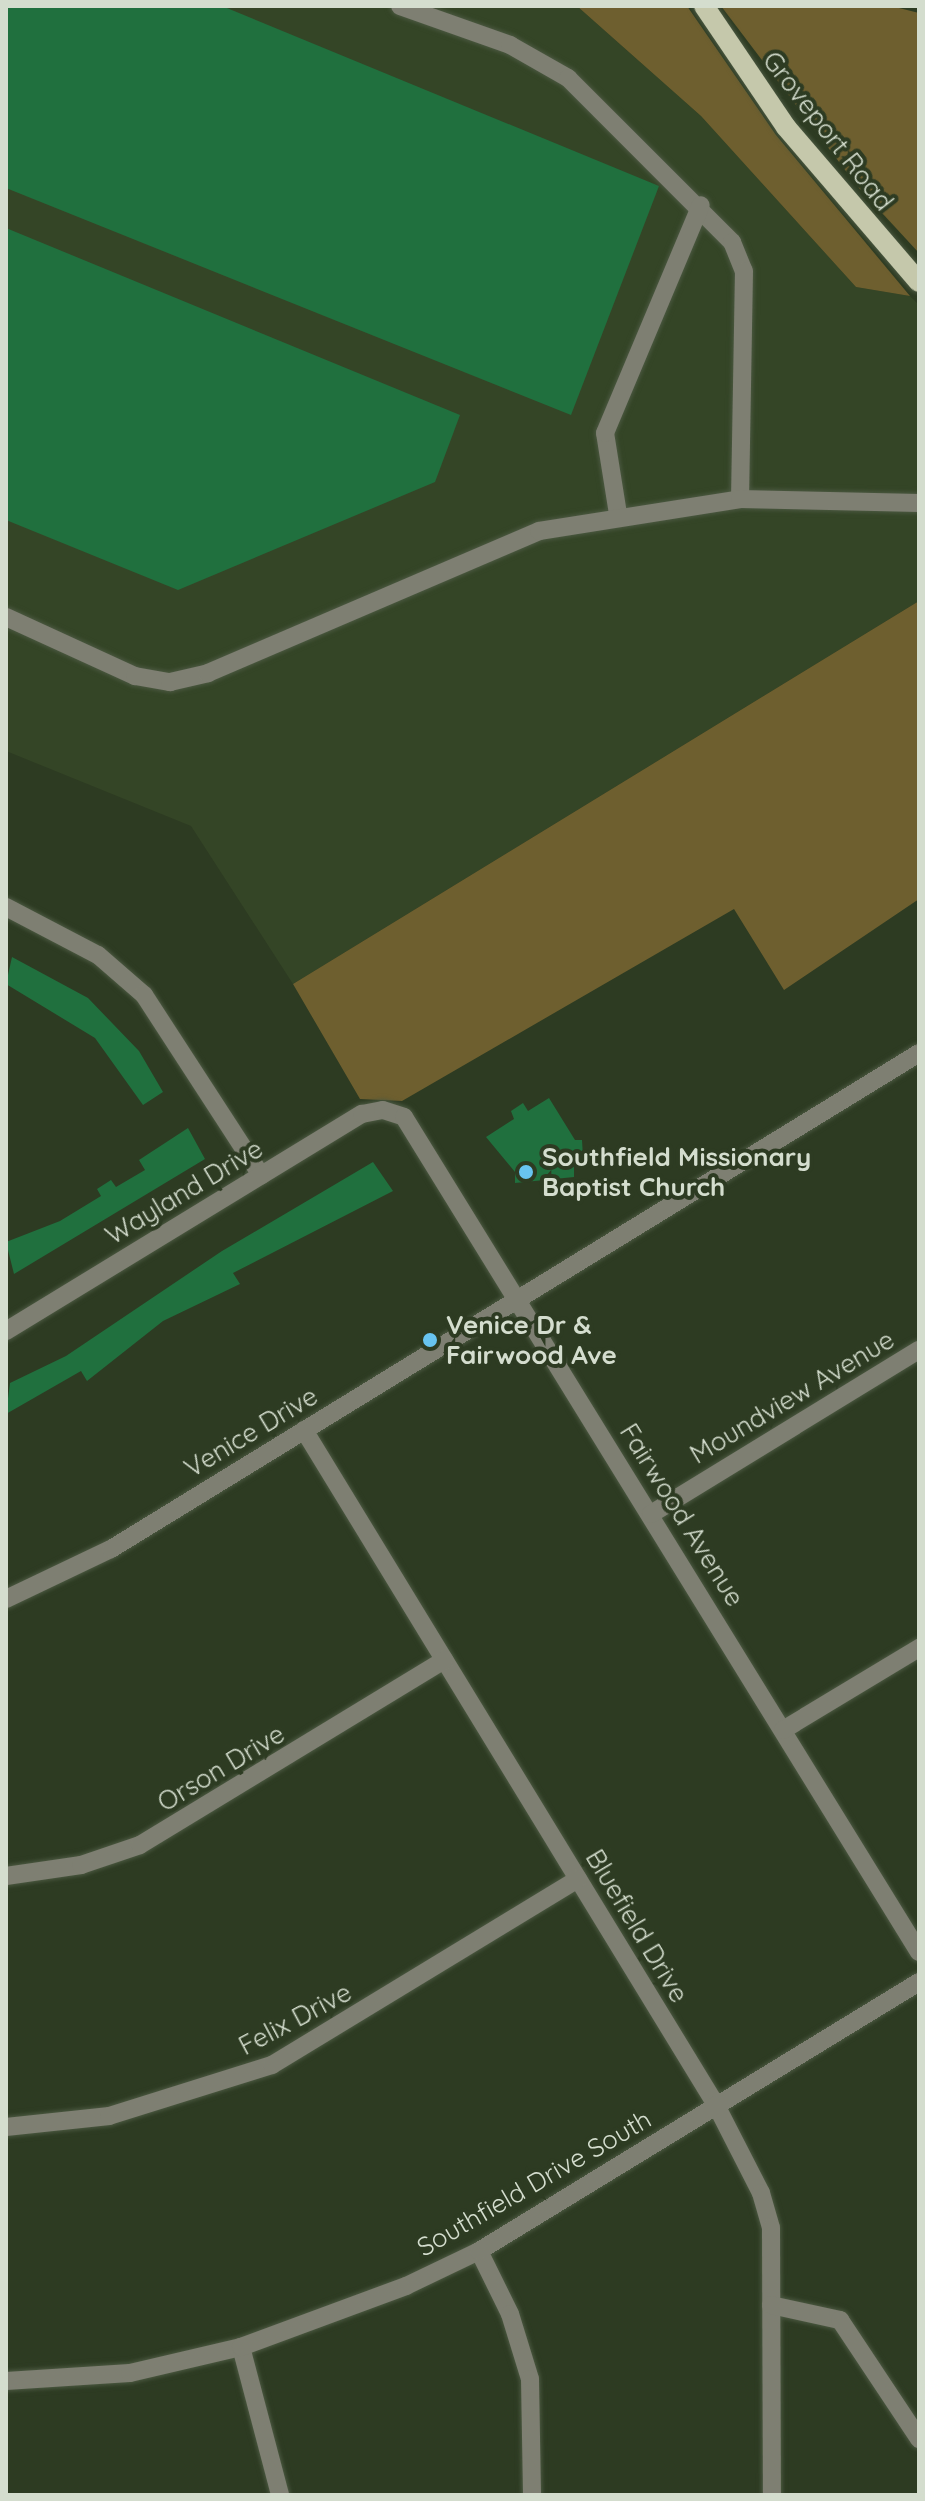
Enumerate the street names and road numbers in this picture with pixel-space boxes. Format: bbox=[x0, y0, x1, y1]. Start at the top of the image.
street label: Groveport Road bbox=[756, 45, 900, 217]
street label: Wayland Drive bbox=[100, 1133, 268, 1251]
street label: Moundview Avenue bbox=[684, 1324, 900, 1470]
street label: Venice Drive bbox=[179, 1380, 323, 1484]
street label: Fairwood Avenue bbox=[613, 1418, 751, 1612]
street label: Orson Drive bbox=[152, 1718, 290, 1818]
street label: Bluefield Drive bbox=[579, 1844, 695, 2008]
street label: Felix Drive bbox=[233, 1976, 357, 2062]
street label: Southfield Drive South bbox=[411, 2103, 657, 2263]

